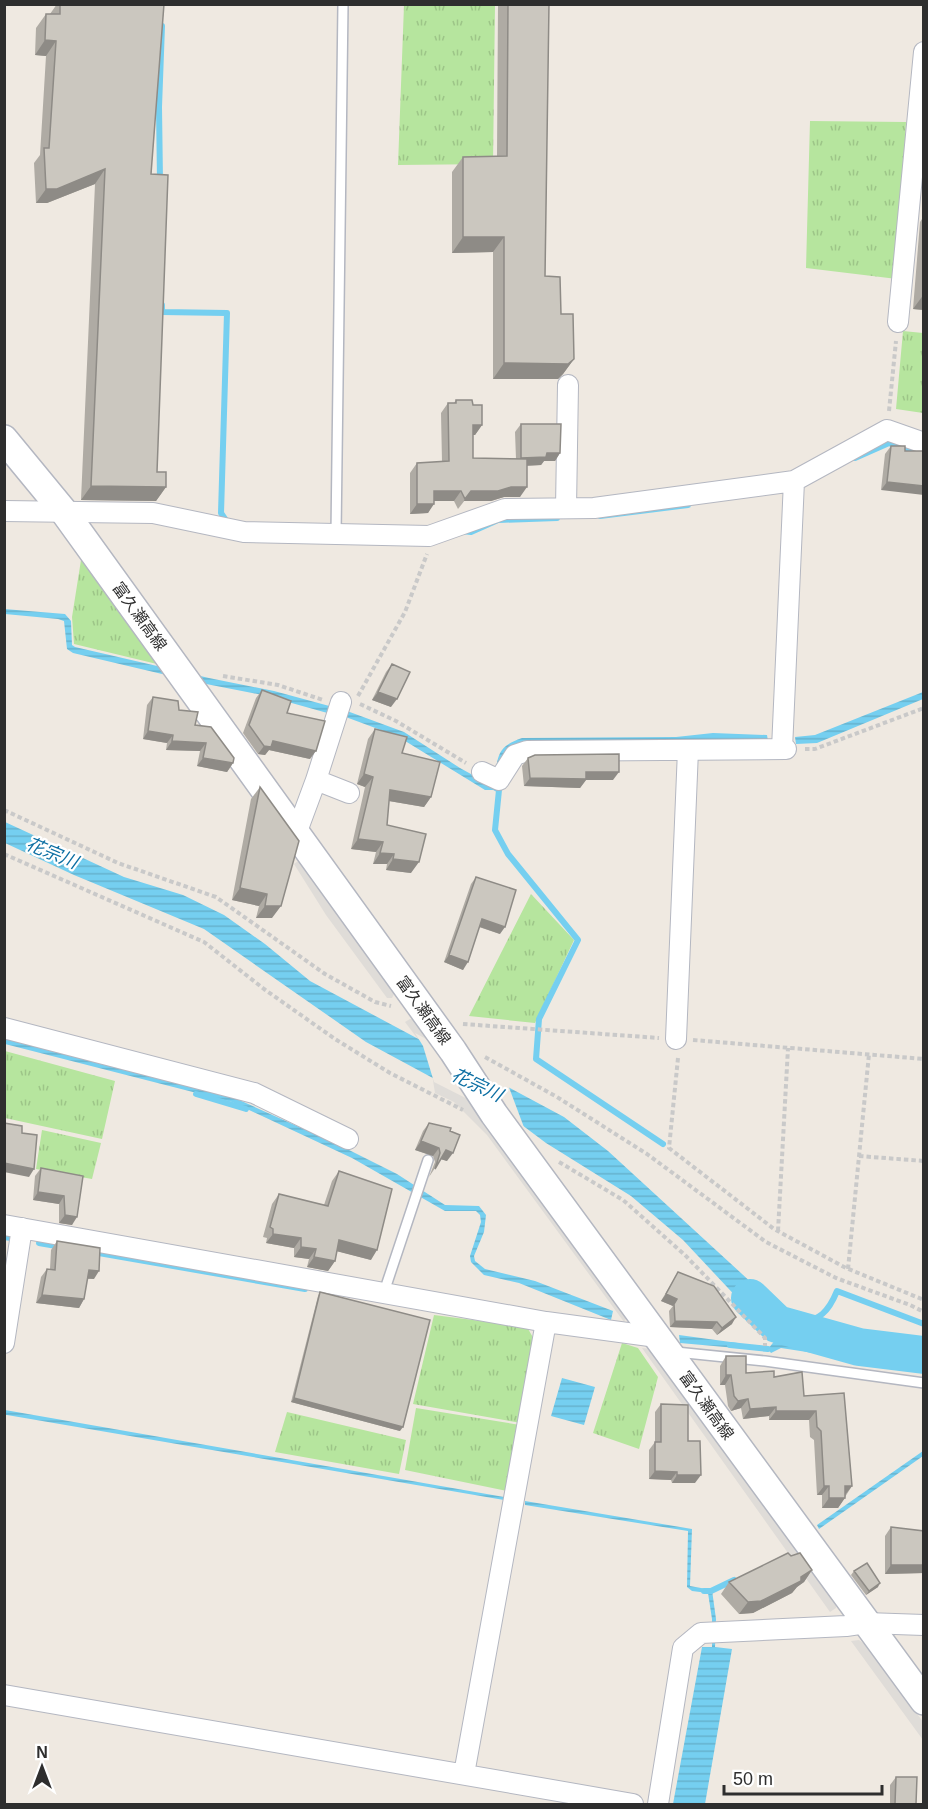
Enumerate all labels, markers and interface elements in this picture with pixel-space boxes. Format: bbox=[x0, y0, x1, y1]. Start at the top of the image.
street label: 富久瀬高線 bbox=[109, 579, 170, 654]
water label: 花宗川 bbox=[23, 834, 83, 873]
street label: 富久瀬高線 bbox=[393, 973, 454, 1048]
water label: 花宗川 bbox=[448, 1065, 508, 1106]
street label: 富久瀬高線 bbox=[676, 1368, 737, 1443]
north arrow bbox=[12, 1737, 72, 1797]
text: N bbox=[36, 1744, 48, 1761]
scale bar bbox=[724, 1758, 882, 1796]
text: 50 m bbox=[733, 1769, 773, 1789]

